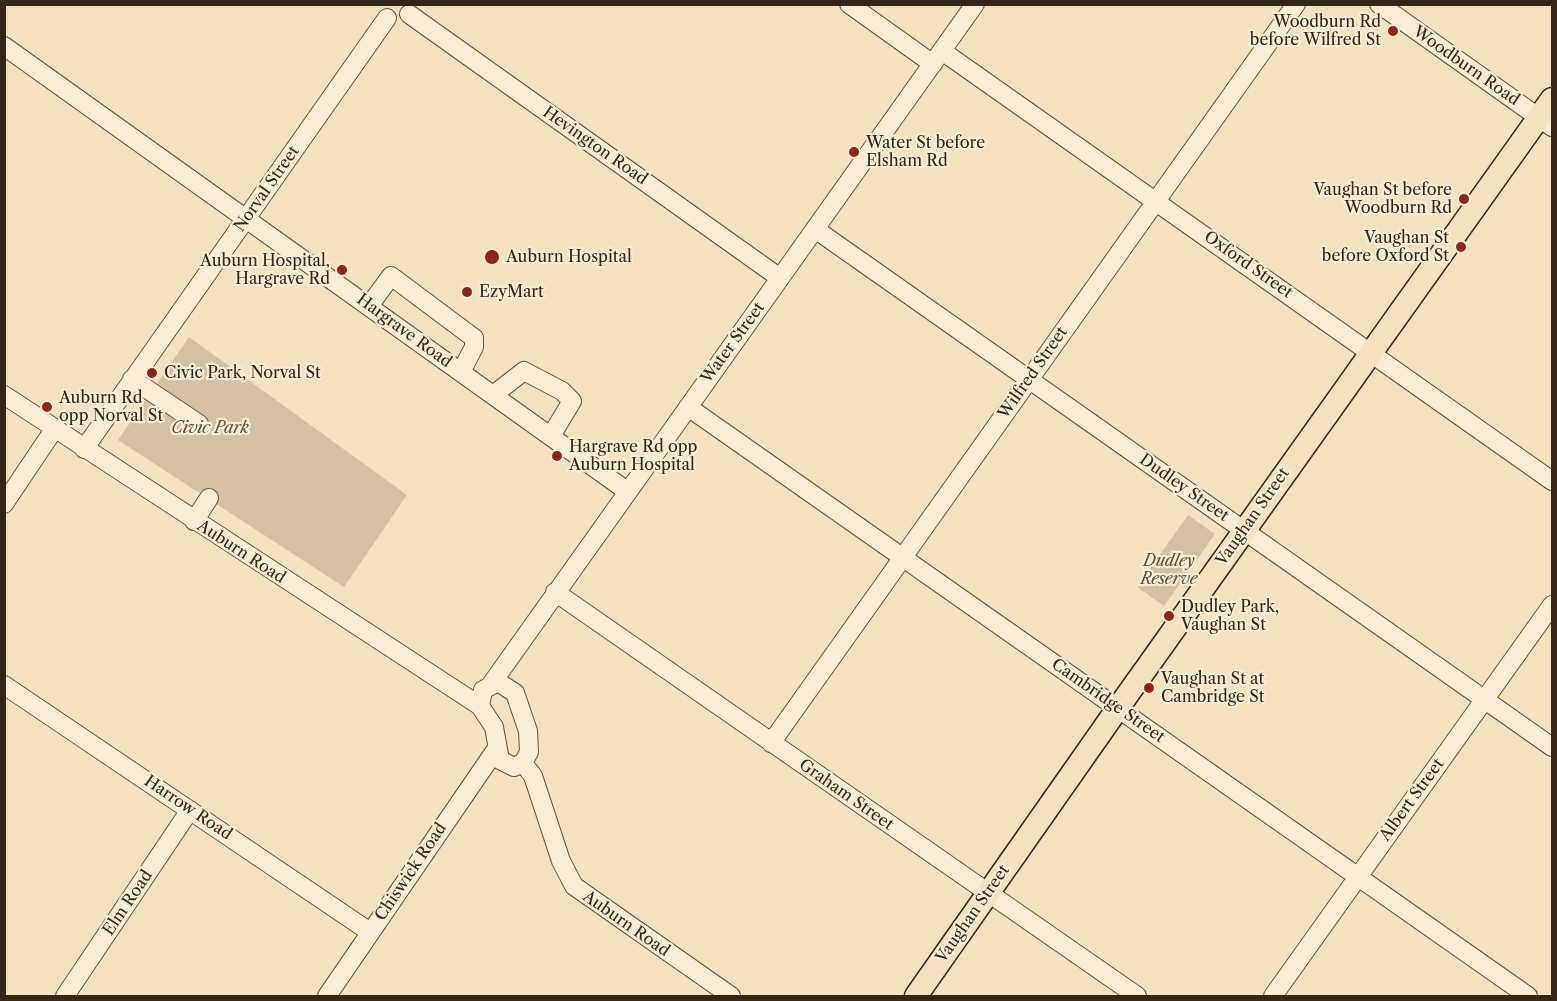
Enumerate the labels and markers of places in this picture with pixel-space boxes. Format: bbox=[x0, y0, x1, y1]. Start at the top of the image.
place label: Woodburn Rd before Wilfred St bbox=[1250, 12, 1381, 50]
marker: Woodburn Rd before Wilfred St bbox=[1386, 24, 1400, 38]
place label: Water St before Elsham Rd bbox=[866, 133, 985, 171]
marker: Water St before Elsham Rd bbox=[847, 145, 861, 159]
place label: Vaughan St before Woodburn Rd bbox=[1314, 180, 1452, 218]
marker: Vaughan St before Woodburn Rd bbox=[1457, 192, 1471, 206]
place label: Vaughan St before Oxford St bbox=[1322, 228, 1449, 266]
marker: Vaughan St before Oxford St bbox=[1454, 240, 1468, 254]
place label: Auburn Hospital bbox=[506, 247, 632, 267]
marker: Auburn Hospital bbox=[483, 248, 501, 266]
place label: Auburn Hospital, Hargrave Rd bbox=[200, 251, 330, 289]
marker: Auburn Hospital, Hargrave Rd bbox=[335, 263, 349, 277]
place label: EzyMart bbox=[479, 282, 544, 302]
marker: EzyMart bbox=[460, 285, 474, 299]
place label: Civic Park, Norval St bbox=[164, 363, 321, 383]
marker: Civic Park, Norval St bbox=[145, 366, 159, 380]
place label: Auburn Rd opp Norval St bbox=[59, 388, 163, 426]
marker: Auburn Rd opp Norval St bbox=[40, 400, 54, 414]
place label: Hargrave Rd opp Auburn Hospital bbox=[569, 437, 697, 475]
marker: Hargrave Rd opp Auburn Hospital bbox=[550, 449, 564, 463]
place label: Dudley Park, Vaughan St bbox=[1181, 597, 1279, 635]
marker: Dudley Park, Vaughan St bbox=[1162, 609, 1176, 623]
place label: Vaughan St at Cambridge St bbox=[1161, 669, 1265, 707]
marker: Vaughan St at Cambridge St bbox=[1142, 681, 1156, 695]

